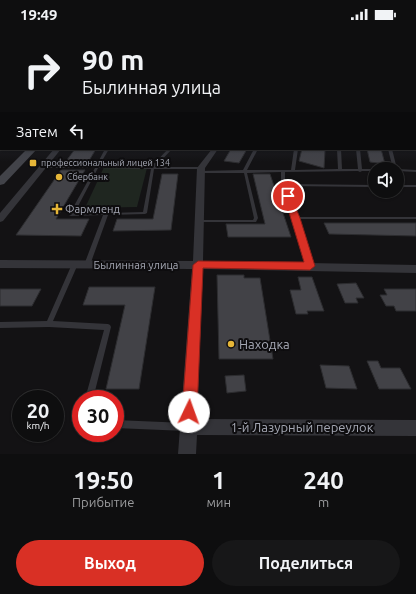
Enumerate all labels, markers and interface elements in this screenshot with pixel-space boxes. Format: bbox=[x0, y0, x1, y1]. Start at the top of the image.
text: 19:49 bbox=[20, 6, 58, 23]
icon: right bbox=[16, 44, 68, 96]
text: 90 m bbox=[82, 44, 144, 75]
text: Былинная улица bbox=[82, 77, 221, 97]
icon: left bbox=[66, 120, 88, 142]
text: Затем bbox=[16, 123, 58, 140]
marker: профессиональный лицей 134 bbox=[28, 158, 38, 168]
place label: профессиональный лицей 134 bbox=[41, 158, 170, 168]
map controls bbox=[368, 162, 404, 198]
button: sound bbox=[368, 162, 404, 198]
marker: Сбербанк bbox=[54, 172, 64, 182]
place label: Сбербанк bbox=[67, 172, 108, 182]
pin bbox=[271, 179, 305, 213]
icon: arrive bbox=[277, 185, 299, 207]
place label: Фармленд bbox=[65, 203, 120, 215]
marker: Фармленд bbox=[52, 204, 62, 214]
street label: Былинная улица bbox=[94, 259, 178, 271]
place label: Находка bbox=[239, 337, 290, 351]
marker: Находка bbox=[226, 339, 236, 349]
speed limit sign: 30 bbox=[72, 390, 124, 442]
position arrow bbox=[168, 391, 210, 433]
text: 20 bbox=[27, 399, 49, 422]
text: km/h bbox=[26, 420, 50, 431]
street label: 1-й Лазурный переулок bbox=[231, 420, 374, 434]
text: 19:50 bbox=[73, 467, 133, 494]
text: 1 bbox=[212, 467, 226, 494]
text: 240 bbox=[303, 467, 344, 494]
text: Прибытие bbox=[72, 495, 134, 509]
text: мин bbox=[206, 495, 231, 509]
text: m bbox=[318, 495, 329, 509]
button: Выход bbox=[16, 540, 204, 586]
button: Поделиться bbox=[212, 540, 400, 586]

